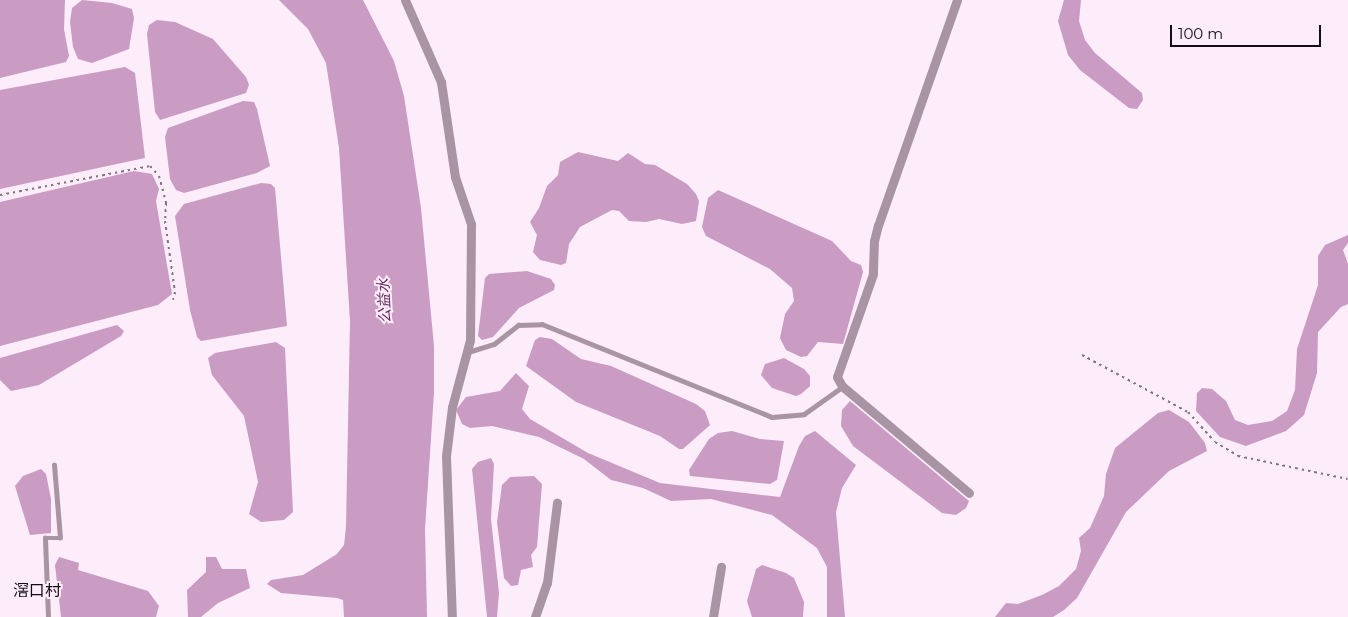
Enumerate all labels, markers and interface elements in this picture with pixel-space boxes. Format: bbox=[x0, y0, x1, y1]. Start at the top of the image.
scale bar bbox=[1173, 15, 1324, 47]
text: 100 m bbox=[1178, 24, 1223, 43]
water label: 公益水 bbox=[374, 278, 394, 324]
district label: 滘口村 bbox=[13, 581, 61, 601]

